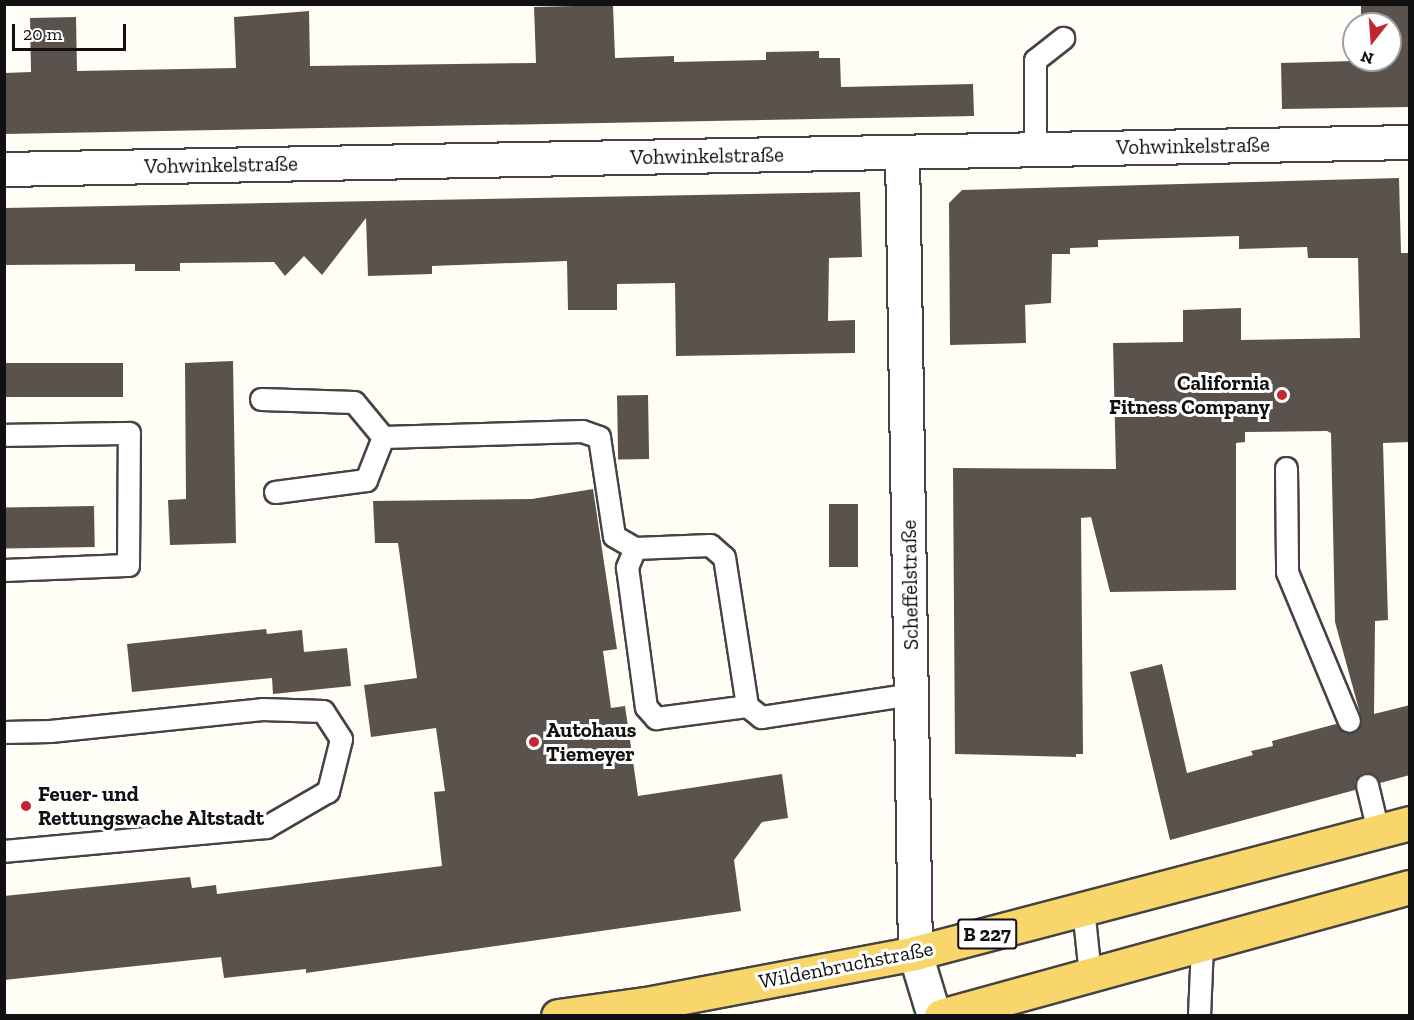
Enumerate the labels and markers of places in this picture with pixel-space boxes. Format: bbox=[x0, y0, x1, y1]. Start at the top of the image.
place label: California Fitness Company bbox=[1109, 370, 1270, 420]
marker: California Fitness Company bbox=[1275, 388, 1289, 402]
place label: Autohaus Tiemeyer bbox=[546, 717, 636, 767]
marker: Autohaus Tiemeyer bbox=[527, 735, 541, 749]
place label: Feuer- und Rettungswache Altstadt bbox=[38, 781, 265, 831]
marker: Feuer- und Rettungswache Altstadt bbox=[19, 799, 33, 813]

